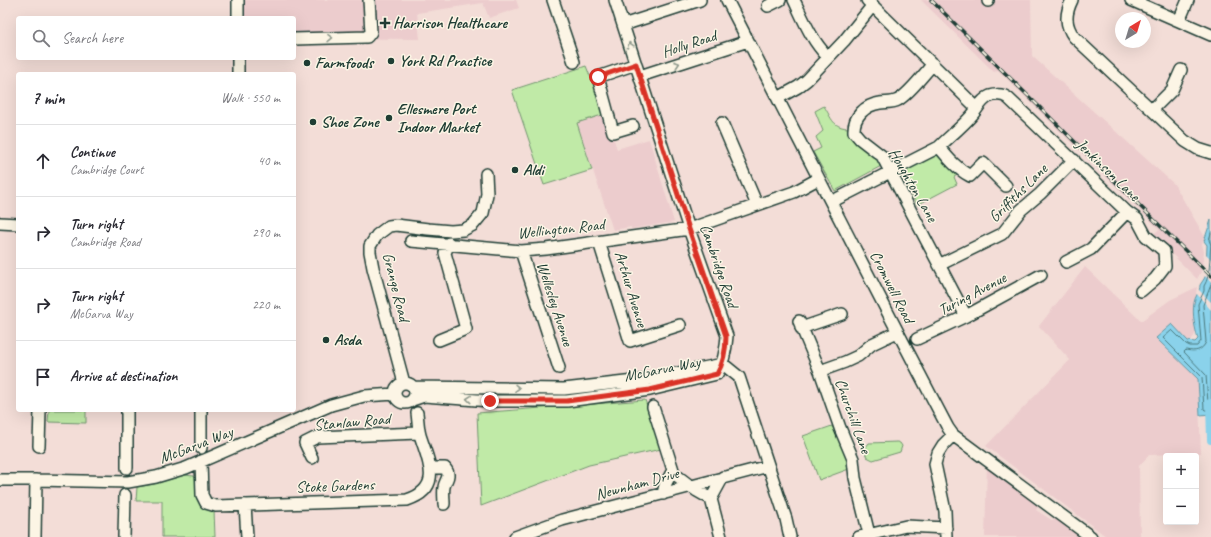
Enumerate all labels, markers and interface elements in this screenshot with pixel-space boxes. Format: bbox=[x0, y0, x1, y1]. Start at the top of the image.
north arrow bbox=[1115, 12, 1151, 48]
place label: Harrison Healthcare bbox=[393, 13, 509, 33]
search box bbox=[16, 16, 296, 60]
marker: Harrison Healthcare bbox=[380, 18, 390, 28]
street label: Holly Road bbox=[659, 25, 721, 62]
icon: search bbox=[30, 27, 52, 49]
text: Search here bbox=[62, 29, 123, 48]
one-way arrow bbox=[327, 34, 333, 42]
one-way arrow bbox=[626, 42, 635, 49]
place label: York Rd Practice bbox=[399, 51, 493, 71]
place label: Farmfoods bbox=[315, 53, 375, 73]
marker: York Rd Practice bbox=[386, 56, 396, 66]
marker: Farmfoods bbox=[302, 58, 312, 68]
one-way arrow bbox=[673, 61, 680, 69]
route start bbox=[589, 68, 607, 86]
text: 7 min bbox=[32, 88, 65, 109]
text: Walk · 550 m bbox=[221, 90, 280, 106]
place label: Ellesmere Port Indoor Market bbox=[397, 99, 482, 137]
place label: Shoe Zone bbox=[321, 112, 380, 132]
marker: Ellesmere Port Indoor Market bbox=[384, 113, 394, 123]
marker: Shoe Zone bbox=[308, 117, 318, 127]
street label: Jenkinson Lane bbox=[1071, 134, 1146, 207]
text: Continue bbox=[70, 143, 115, 162]
street label: Houghton Lane bbox=[884, 145, 943, 227]
icon: ahead bbox=[32, 150, 54, 172]
text: 40 m bbox=[258, 153, 280, 169]
street label: Griffiths Lane bbox=[984, 158, 1053, 227]
place label: Aldi bbox=[523, 160, 545, 180]
text: Cambridge Court bbox=[70, 162, 143, 178]
marker: Aldi bbox=[510, 165, 520, 175]
street label: Wellington Road bbox=[517, 214, 608, 243]
text: Turn right bbox=[70, 215, 123, 234]
icon: right bbox=[32, 222, 54, 244]
street label: Cambridge Road bbox=[695, 222, 744, 313]
text: 290 m bbox=[252, 225, 280, 241]
text: Cambridge Road bbox=[70, 234, 141, 250]
street label: Cromwell Road bbox=[865, 247, 920, 329]
street label: Arthur Avenue bbox=[610, 248, 653, 331]
street label: Grange Road bbox=[378, 251, 415, 326]
street label: Wellesley Avenue bbox=[532, 259, 579, 350]
street label: Turing Avenue bbox=[935, 267, 1011, 320]
text: Turn right bbox=[70, 287, 123, 306]
icon: right bbox=[32, 294, 54, 316]
text: 220 m bbox=[252, 297, 280, 313]
text: McGarva Way bbox=[70, 306, 133, 322]
place label: Asda bbox=[334, 330, 363, 350]
marker: Asda bbox=[321, 335, 331, 345]
street label: McGarva Way bbox=[622, 352, 703, 386]
icon: arrive bbox=[32, 366, 54, 388]
text: Arrive at destination bbox=[70, 367, 177, 386]
street label: Churchill Lane bbox=[830, 376, 876, 458]
one-way arrow bbox=[514, 384, 520, 392]
route end bbox=[481, 392, 499, 410]
one-way arrow bbox=[466, 395, 472, 404]
street label: Stanlaw Road bbox=[313, 408, 394, 435]
street label: McGarva Way bbox=[156, 421, 237, 468]
map controls bbox=[1163, 453, 1199, 525]
button: + bbox=[1163, 453, 1199, 489]
street label: Newnham Drive bbox=[593, 463, 683, 505]
street label: Stoke Gardens bbox=[295, 475, 376, 497]
button: − bbox=[1163, 489, 1199, 525]

